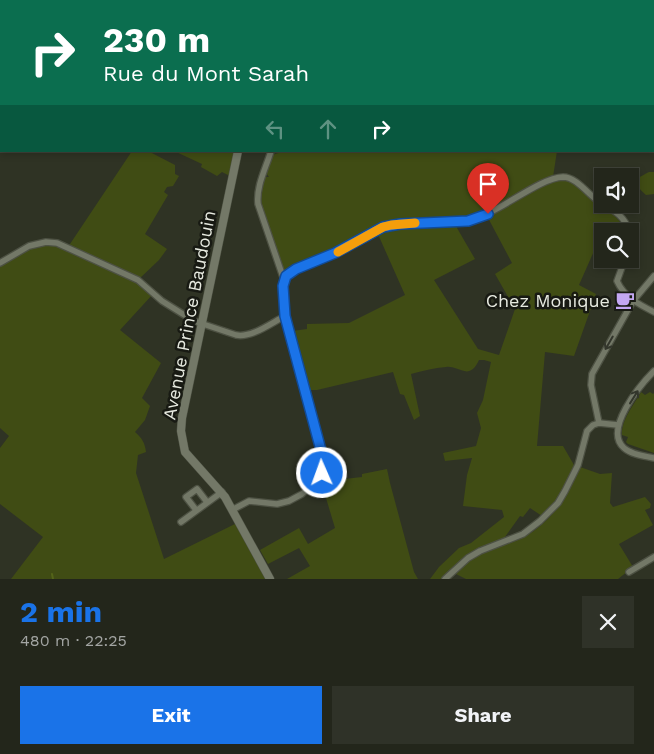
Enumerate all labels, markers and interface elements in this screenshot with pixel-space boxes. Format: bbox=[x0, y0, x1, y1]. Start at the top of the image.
text: 230 m bbox=[103, 19, 210, 61]
icon: right bbox=[20, 20, 85, 85]
text: Rue du Mont Sarah bbox=[103, 61, 309, 86]
icon: left bbox=[261, 115, 289, 143]
icon: ahead bbox=[314, 115, 342, 143]
icon: right bbox=[367, 115, 395, 143]
pin bbox=[467, 163, 509, 214]
map controls bbox=[594, 168, 639, 268]
button: sound bbox=[594, 168, 639, 213]
icon: arrive bbox=[474, 170, 502, 198]
street label: Avenue Prince Baudouin bbox=[158, 209, 220, 421]
button: search bbox=[594, 223, 639, 268]
cafe icon: Chez Monique bbox=[614, 289, 636, 311]
place label: Chez Monique bbox=[486, 290, 610, 311]
one-way arrow bbox=[604, 336, 614, 351]
one-way arrow bbox=[629, 390, 639, 404]
position arrow bbox=[295, 446, 347, 498]
text: 2 min bbox=[20, 594, 102, 629]
button: close bbox=[582, 596, 634, 648]
text: 480 m · 22:25 bbox=[20, 631, 127, 650]
button: Exit bbox=[20, 686, 322, 744]
button: Share bbox=[332, 686, 634, 744]

